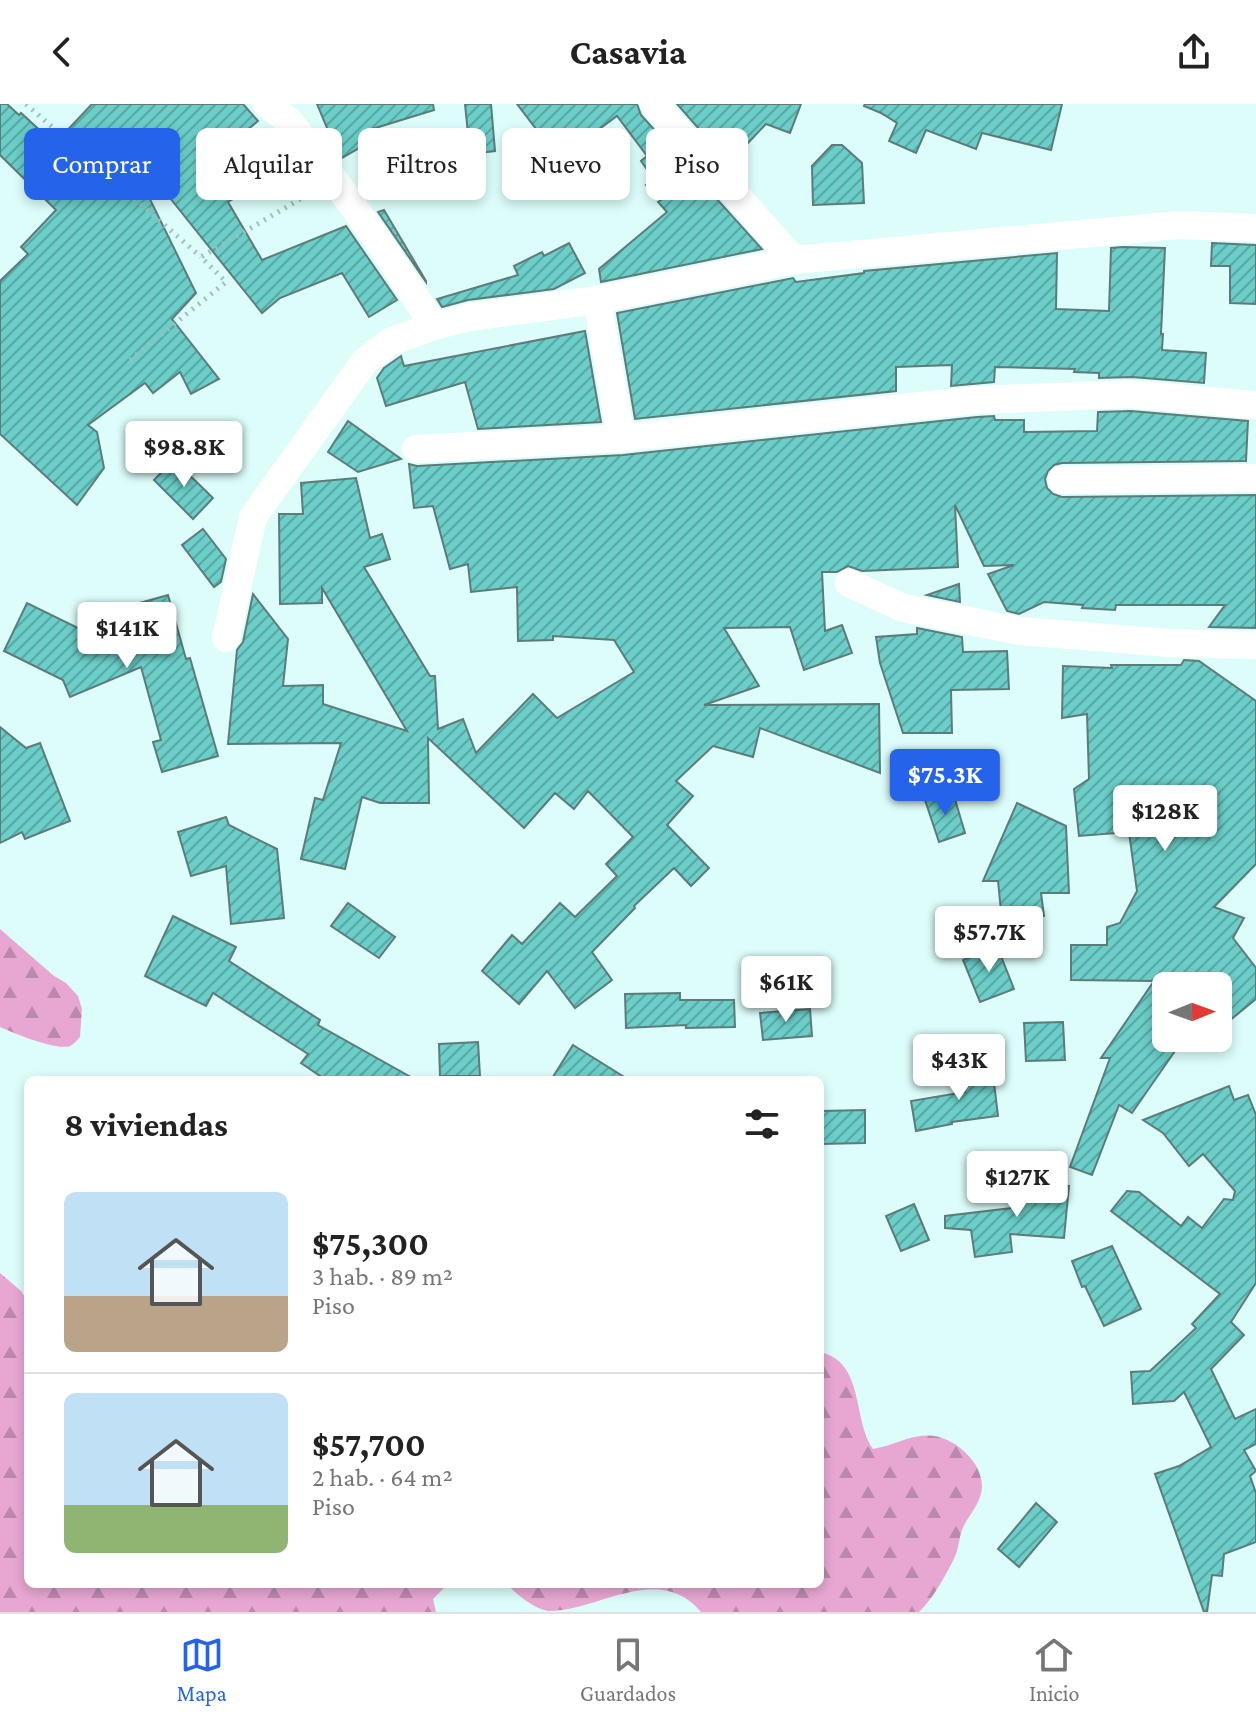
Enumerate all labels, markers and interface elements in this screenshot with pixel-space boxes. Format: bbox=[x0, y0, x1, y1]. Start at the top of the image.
icon: back bbox=[40, 30, 84, 74]
icon: share bbox=[1172, 30, 1216, 74]
text: Casavia bbox=[570, 32, 687, 72]
chip: Comprar bbox=[24, 128, 180, 200]
chip: Alquilar bbox=[196, 128, 342, 200]
chip: Filtros bbox=[358, 128, 486, 200]
chip: Nuevo bbox=[502, 128, 630, 200]
chip: Piso bbox=[646, 128, 748, 200]
pin: $98.8K bbox=[119, 421, 249, 489]
text: $98.8K bbox=[143, 432, 225, 461]
pin: $141K bbox=[71, 602, 183, 670]
text: $141K bbox=[95, 613, 159, 642]
pin: $75.3K bbox=[880, 749, 1010, 817]
text: $75.3K bbox=[908, 760, 982, 789]
pin: $128K bbox=[1109, 785, 1221, 853]
text: $128K bbox=[1131, 796, 1199, 825]
pin: $57.7K bbox=[924, 906, 1054, 974]
text: $57.7K bbox=[953, 917, 1025, 946]
pin: $61K bbox=[739, 956, 833, 1024]
text: $61K bbox=[759, 967, 813, 996]
north arrow bbox=[1152, 972, 1232, 1052]
map controls bbox=[1152, 972, 1232, 1052]
pin: $43K bbox=[912, 1034, 1006, 1102]
text: $43K bbox=[931, 1045, 987, 1074]
icon: filters bbox=[740, 1102, 784, 1146]
text: 8 viviendas bbox=[64, 1106, 228, 1143]
pin: $127K bbox=[961, 1151, 1073, 1219]
text: $127K bbox=[985, 1162, 1049, 1191]
icon: home bbox=[128, 1224, 224, 1320]
text: $75,300 bbox=[312, 1225, 429, 1262]
text: 3 hab. · 89 m² bbox=[312, 1262, 453, 1291]
text: Piso bbox=[312, 1291, 355, 1320]
icon: home bbox=[128, 1425, 224, 1521]
text: $57,700 bbox=[312, 1426, 426, 1463]
text: 2 hab. · 64 m² bbox=[312, 1463, 453, 1492]
text: Piso bbox=[312, 1492, 355, 1521]
tab: Mapa bbox=[177, 1633, 227, 1706]
tab: Guardados bbox=[580, 1633, 676, 1706]
tab: Inicio bbox=[1029, 1633, 1079, 1706]

